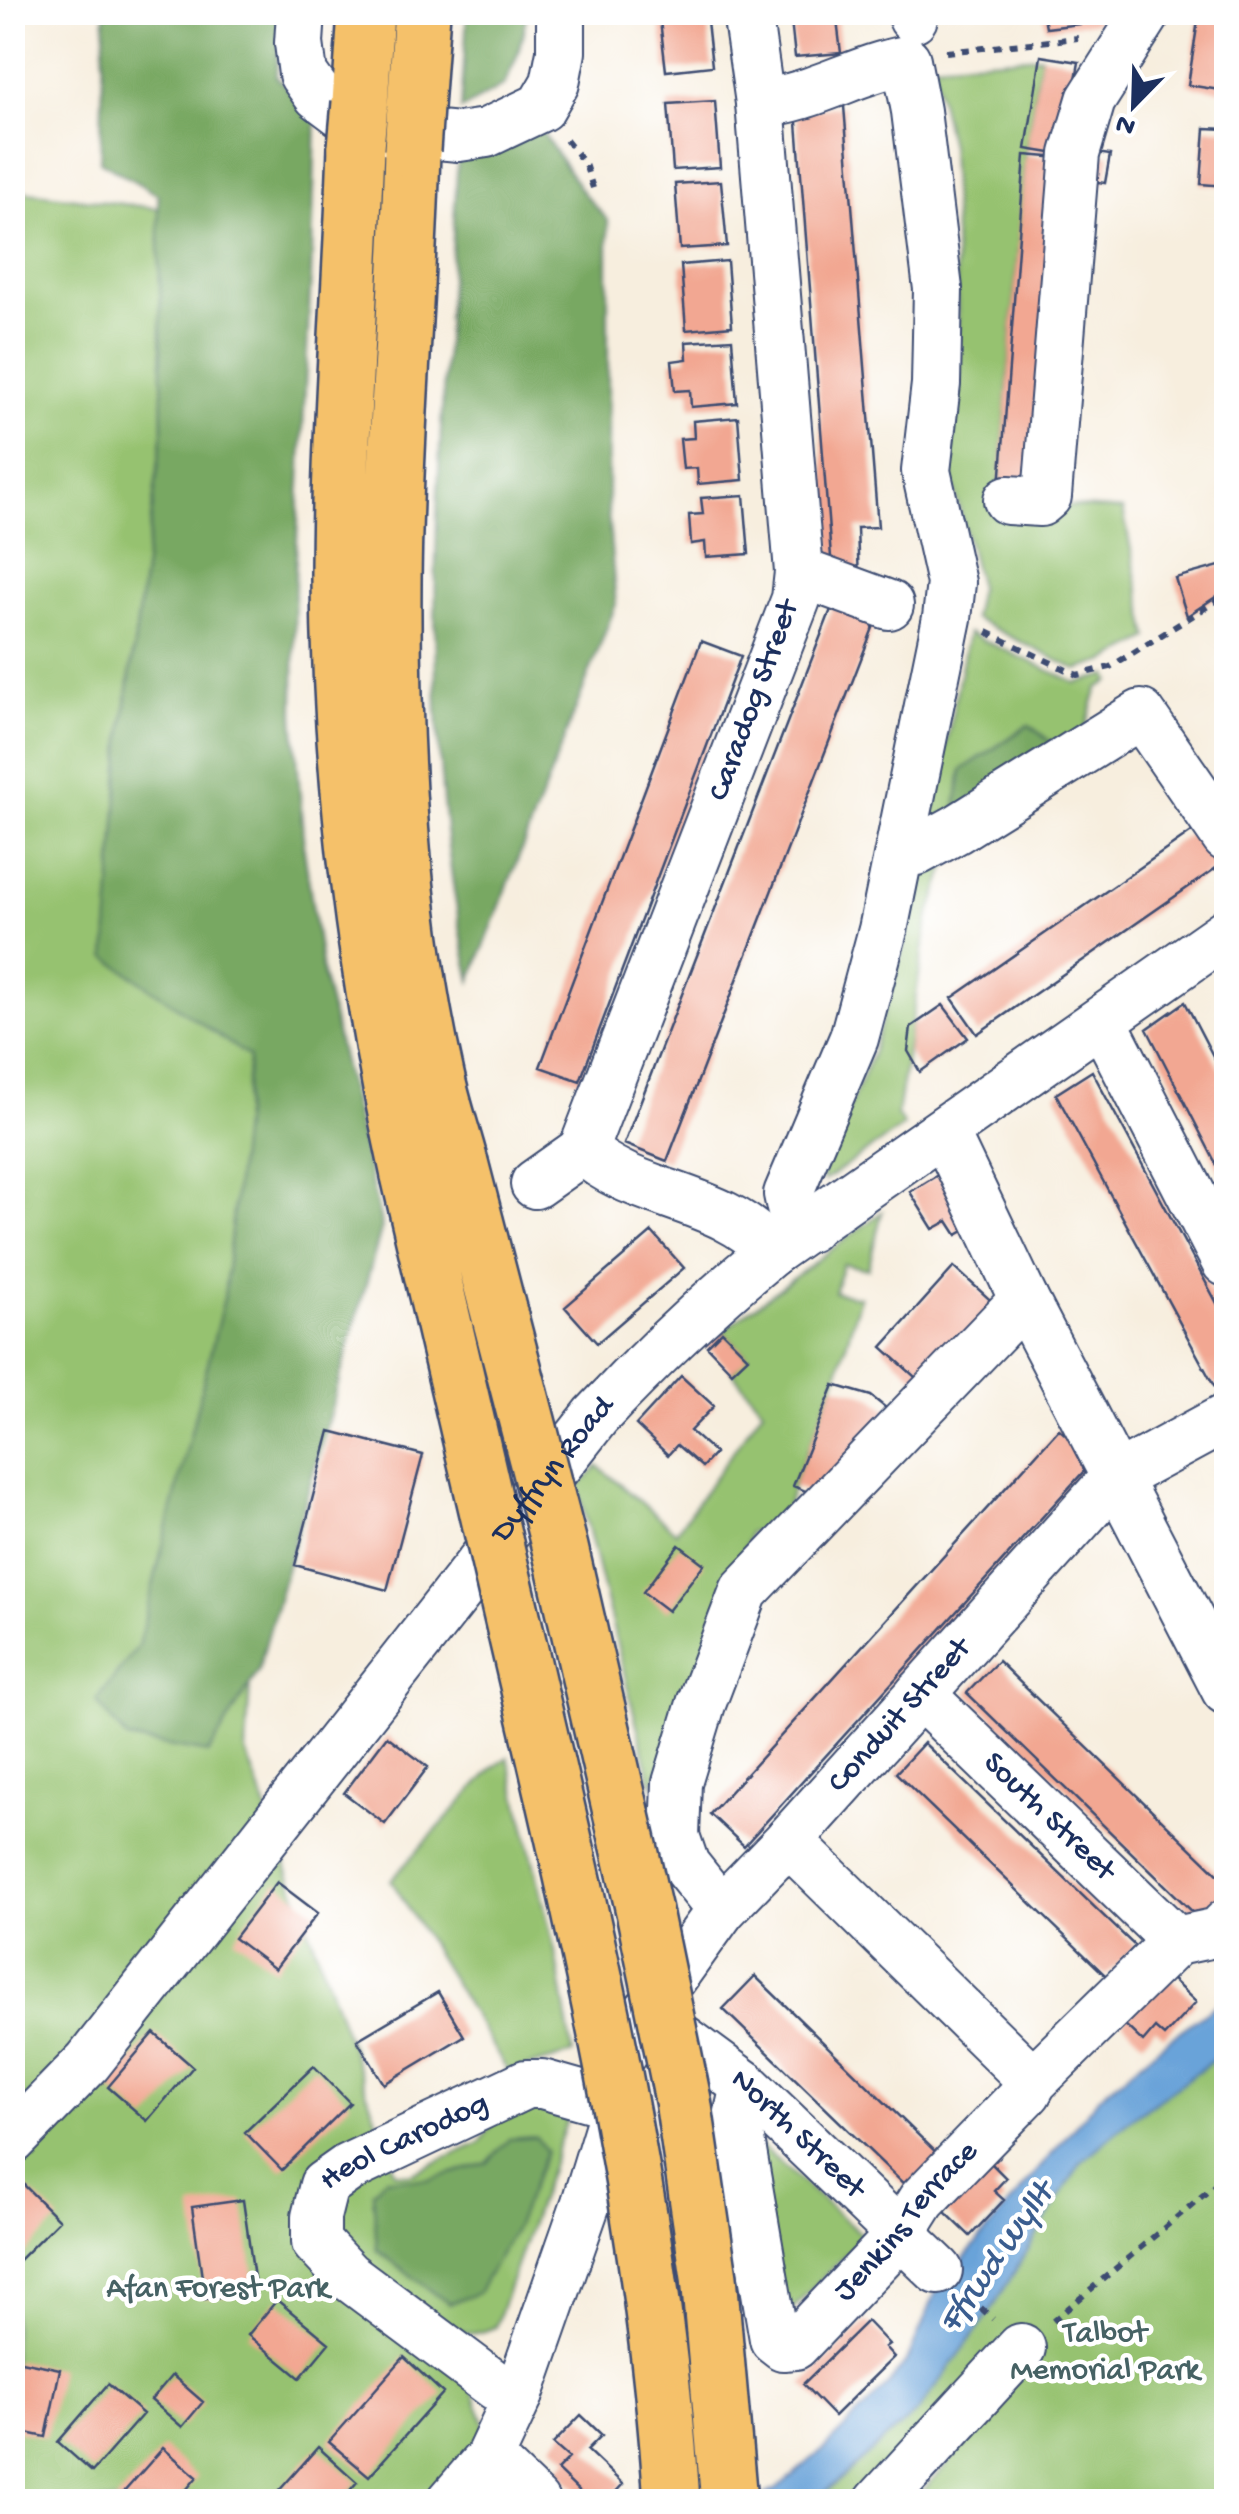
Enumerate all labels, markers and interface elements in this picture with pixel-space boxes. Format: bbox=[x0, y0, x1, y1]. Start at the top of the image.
north arrow bbox=[1084, 55, 1184, 155]
text: N bbox=[1111, 105, 1141, 143]
street label: Caradog Street bbox=[701, 593, 810, 806]
street label: Dyffryn Road bbox=[483, 1387, 625, 1552]
street label: Conduit Street bbox=[821, 1629, 982, 1802]
street label: South Street bbox=[974, 1745, 1124, 1892]
street label: North Street bbox=[722, 2061, 874, 2210]
street label: Heol Carodog bbox=[313, 2085, 495, 2200]
street label: Jenkins Terrace bbox=[827, 2134, 987, 2310]
water label: Ffrwd Wyllt bbox=[931, 2171, 1068, 2342]
park label: Afan Forest Park bbox=[106, 2271, 332, 2309]
park label: Talbot Memorial Park bbox=[1010, 2316, 1203, 2391]

